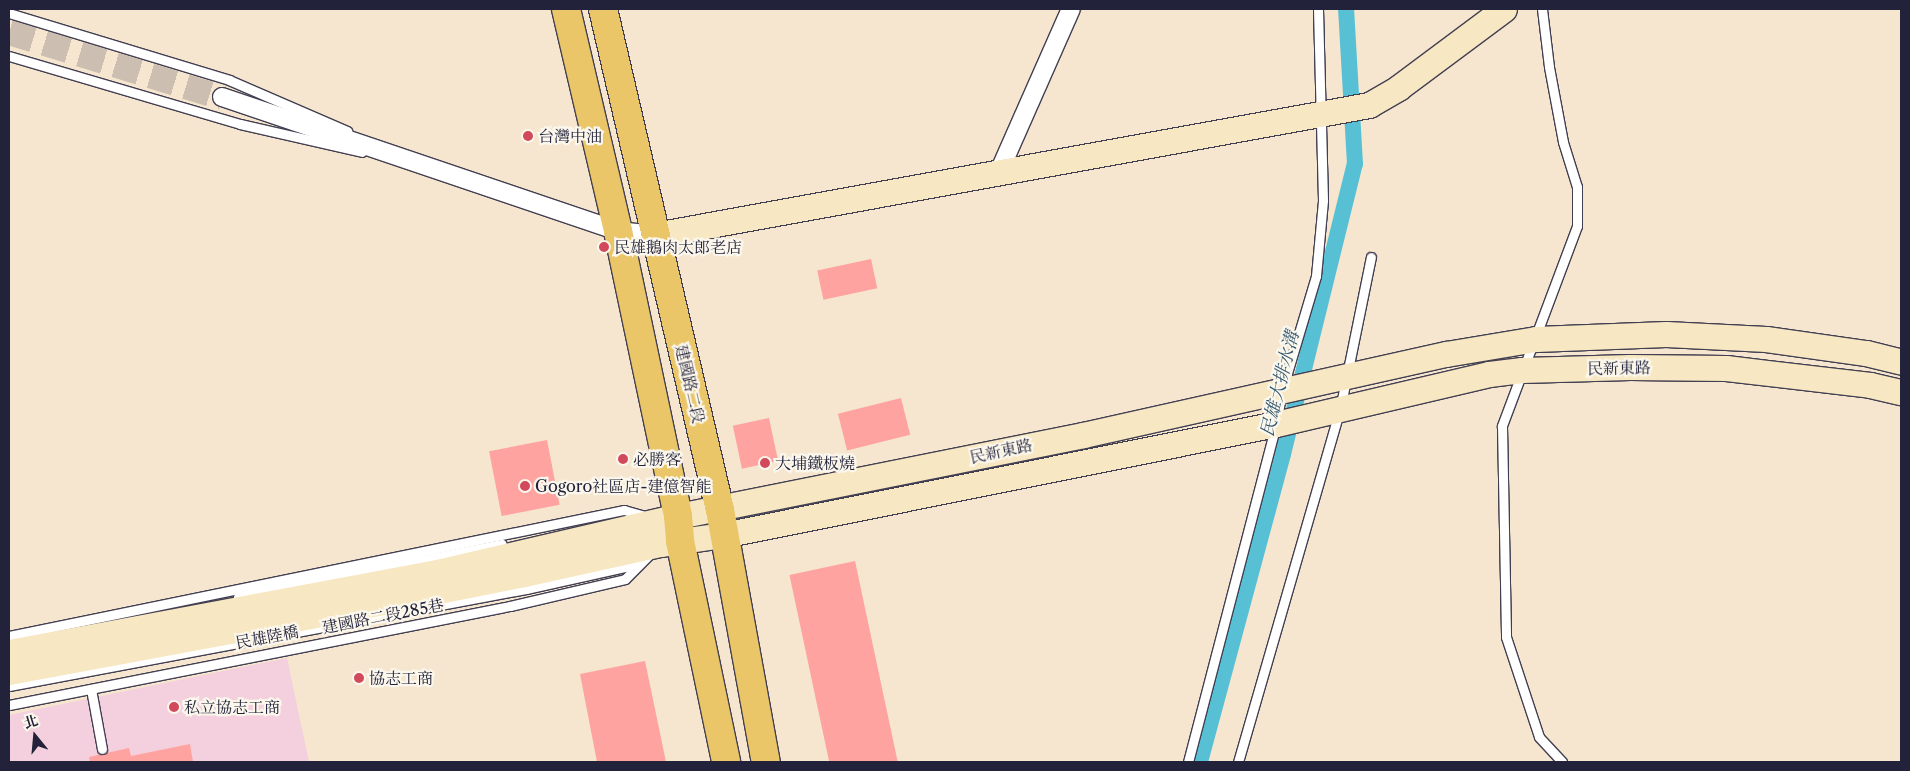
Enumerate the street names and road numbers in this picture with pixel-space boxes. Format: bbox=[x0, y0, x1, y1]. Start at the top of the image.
street label: 建國路二段 bbox=[672, 343, 708, 425]
street label: 民新東路 bbox=[1587, 358, 1651, 378]
street label: 民新東路 bbox=[968, 435, 1034, 467]
street label: 建國路二段285巷 bbox=[321, 595, 445, 637]
street label: 民雄陸橋 bbox=[234, 621, 300, 653]

